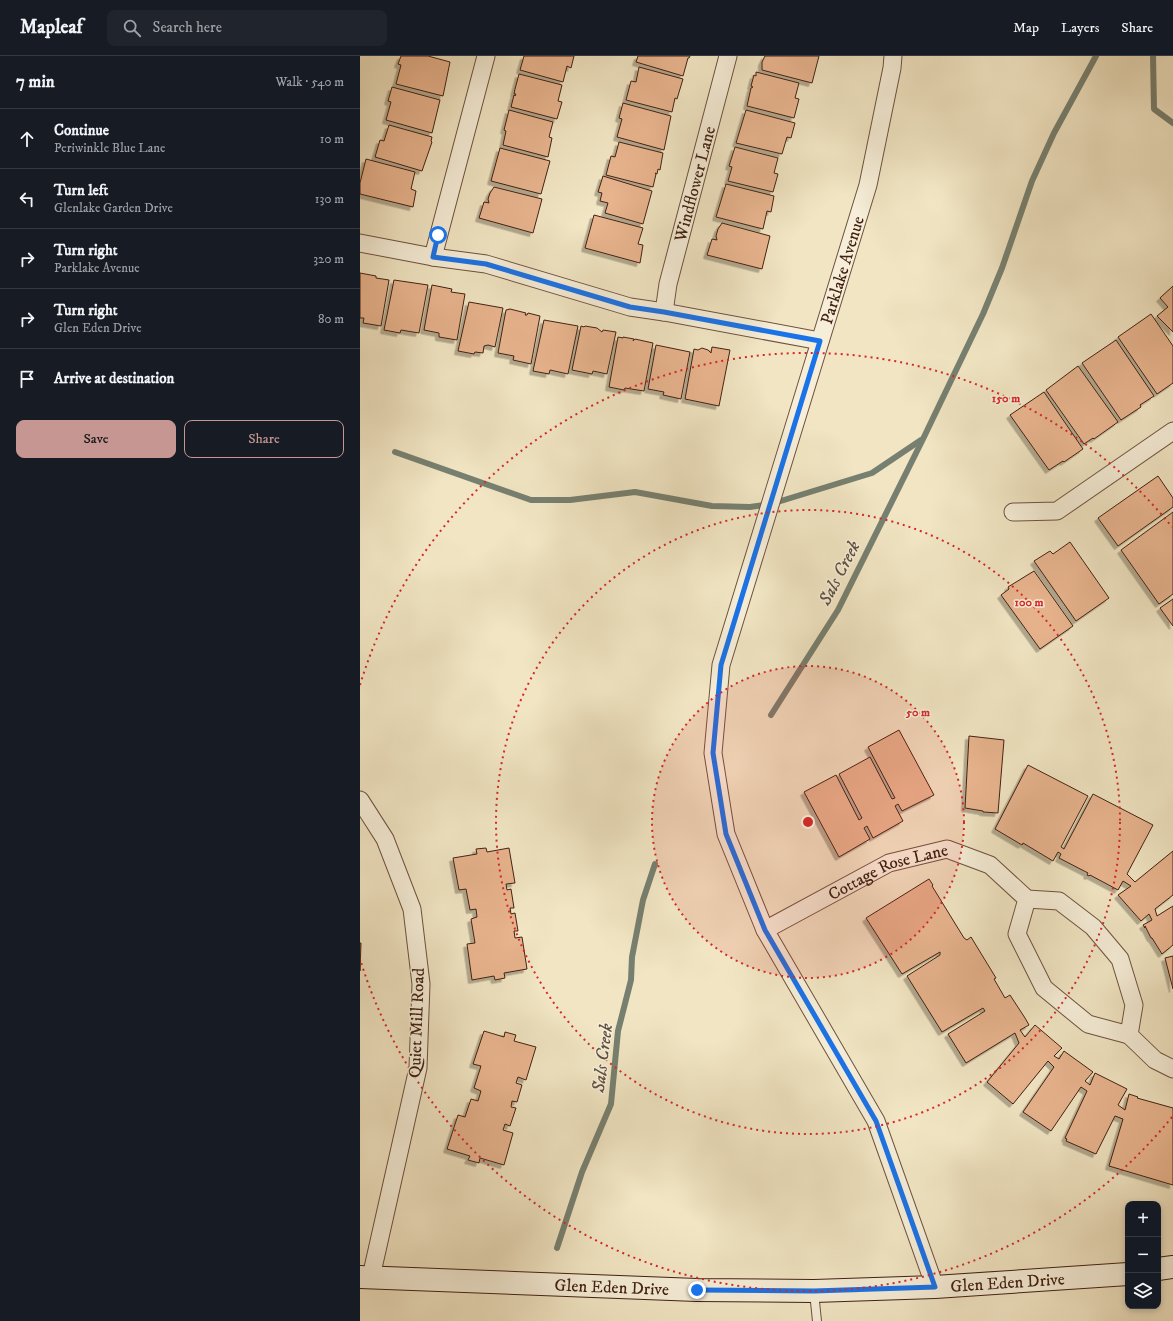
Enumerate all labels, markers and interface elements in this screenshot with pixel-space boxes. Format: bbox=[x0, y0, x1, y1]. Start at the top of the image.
search box bbox=[107, 10, 387, 46]
text: Mapleaf bbox=[20, 16, 83, 39]
icon: search bbox=[121, 17, 143, 39]
text: Search here bbox=[153, 18, 222, 37]
text: Map bbox=[1013, 19, 1039, 37]
text: Layers bbox=[1061, 19, 1099, 37]
text: Share bbox=[1121, 19, 1153, 37]
text: 7 min bbox=[16, 71, 55, 93]
text: Walk · 540 m bbox=[275, 74, 344, 90]
text: Continue bbox=[54, 121, 109, 140]
street label: Windflower Lane bbox=[669, 124, 721, 245]
icon: ahead bbox=[16, 128, 38, 150]
text: 10 m bbox=[320, 131, 344, 147]
text: Periwinkle Blue Lane bbox=[54, 140, 165, 156]
text: Turn left bbox=[54, 181, 108, 200]
icon: left bbox=[16, 188, 38, 210]
text: 130 m bbox=[315, 191, 344, 207]
text: Glenlake Garden Drive bbox=[54, 200, 173, 216]
street label: Parklake Avenue bbox=[816, 213, 870, 327]
route start bbox=[429, 226, 447, 244]
text: Turn right bbox=[54, 241, 117, 260]
icon: right bbox=[16, 248, 38, 270]
text: 320 m bbox=[313, 251, 344, 267]
text: Parklake Avenue bbox=[54, 260, 140, 276]
text: Turn right bbox=[54, 301, 117, 320]
icon: right bbox=[16, 308, 38, 330]
text: 80 m bbox=[318, 311, 344, 327]
text: Glen Eden Drive bbox=[54, 320, 142, 336]
icon: arrive bbox=[16, 368, 38, 390]
text: Arrive at destination bbox=[54, 369, 174, 388]
text: 150 m bbox=[992, 391, 1020, 406]
button: Save bbox=[16, 420, 176, 458]
button: Share bbox=[184, 420, 344, 458]
water label: Sals Creek bbox=[814, 537, 866, 610]
text: 100 m bbox=[1015, 595, 1043, 610]
text: 50 m bbox=[905, 705, 930, 720]
centre of rings bbox=[801, 815, 815, 829]
street label: Cottage Rose Lane bbox=[824, 839, 950, 906]
street label: Quiet Mill Road bbox=[404, 967, 430, 1079]
water label: Sals Creek bbox=[588, 1022, 618, 1095]
map controls bbox=[1125, 1201, 1161, 1309]
button: + bbox=[1125, 1201, 1161, 1237]
button: − bbox=[1125, 1237, 1161, 1273]
street label: Glen Eden Drive bbox=[950, 1268, 1065, 1298]
button: layers bbox=[1125, 1273, 1161, 1309]
street label: Glen Eden Drive bbox=[554, 1275, 669, 1301]
route end bbox=[688, 1281, 706, 1299]

